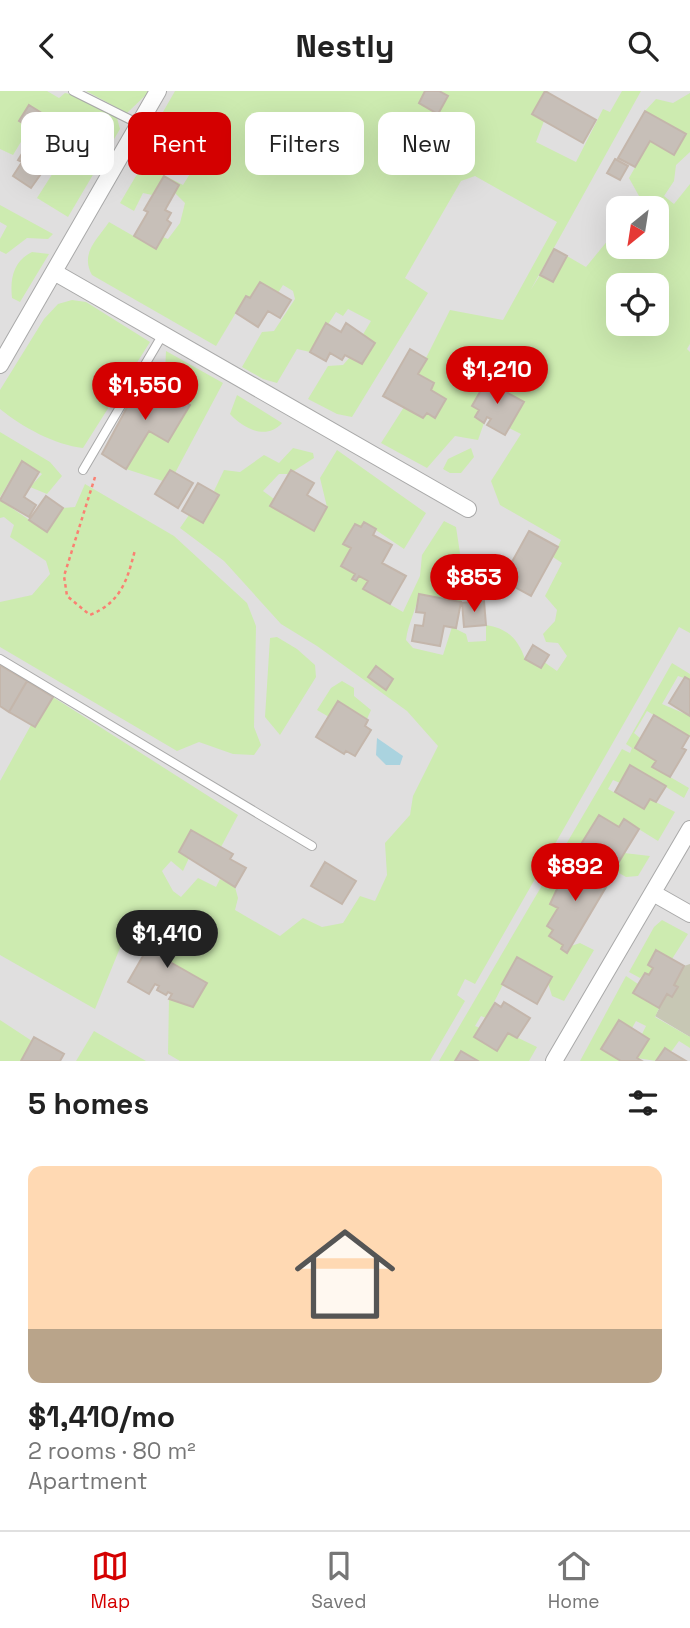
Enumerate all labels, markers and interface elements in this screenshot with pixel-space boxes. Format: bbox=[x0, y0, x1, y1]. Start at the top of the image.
text: Nestly bbox=[295, 26, 395, 66]
icon: back bbox=[28, 27, 66, 65]
icon: search bbox=[624, 27, 662, 65]
chip: Buy bbox=[21, 112, 114, 175]
chip: Rent bbox=[128, 112, 231, 175]
chip: Filters bbox=[245, 112, 364, 175]
chip: New bbox=[378, 112, 475, 175]
north arrow bbox=[606, 196, 668, 259]
map controls bbox=[606, 196, 669, 336]
button: locate bbox=[606, 273, 669, 336]
pin: $1,210 bbox=[440, 347, 554, 406]
text: $1,210 bbox=[462, 354, 532, 384]
pin: $1,550 bbox=[88, 363, 202, 422]
text: $1,550 bbox=[108, 370, 182, 400]
pin: $853 bbox=[433, 554, 515, 614]
text: $853 bbox=[446, 562, 502, 592]
pin: $892 bbox=[534, 843, 616, 903]
text: $892 bbox=[547, 851, 603, 881]
pin: $1,410 bbox=[110, 911, 224, 970]
text: $1,410 bbox=[132, 918, 202, 948]
text: 5 homes bbox=[28, 1084, 149, 1123]
icon: filters bbox=[624, 1084, 662, 1122]
icon: home bbox=[282, 1211, 408, 1337]
text: $1,410/mo bbox=[28, 1397, 175, 1436]
text: 2 rooms · 80 m² bbox=[28, 1436, 196, 1466]
text: Apartment bbox=[28, 1466, 148, 1496]
tab: Map bbox=[91, 1547, 130, 1614]
tab: Saved bbox=[311, 1547, 367, 1614]
tab: Home bbox=[548, 1547, 599, 1614]

